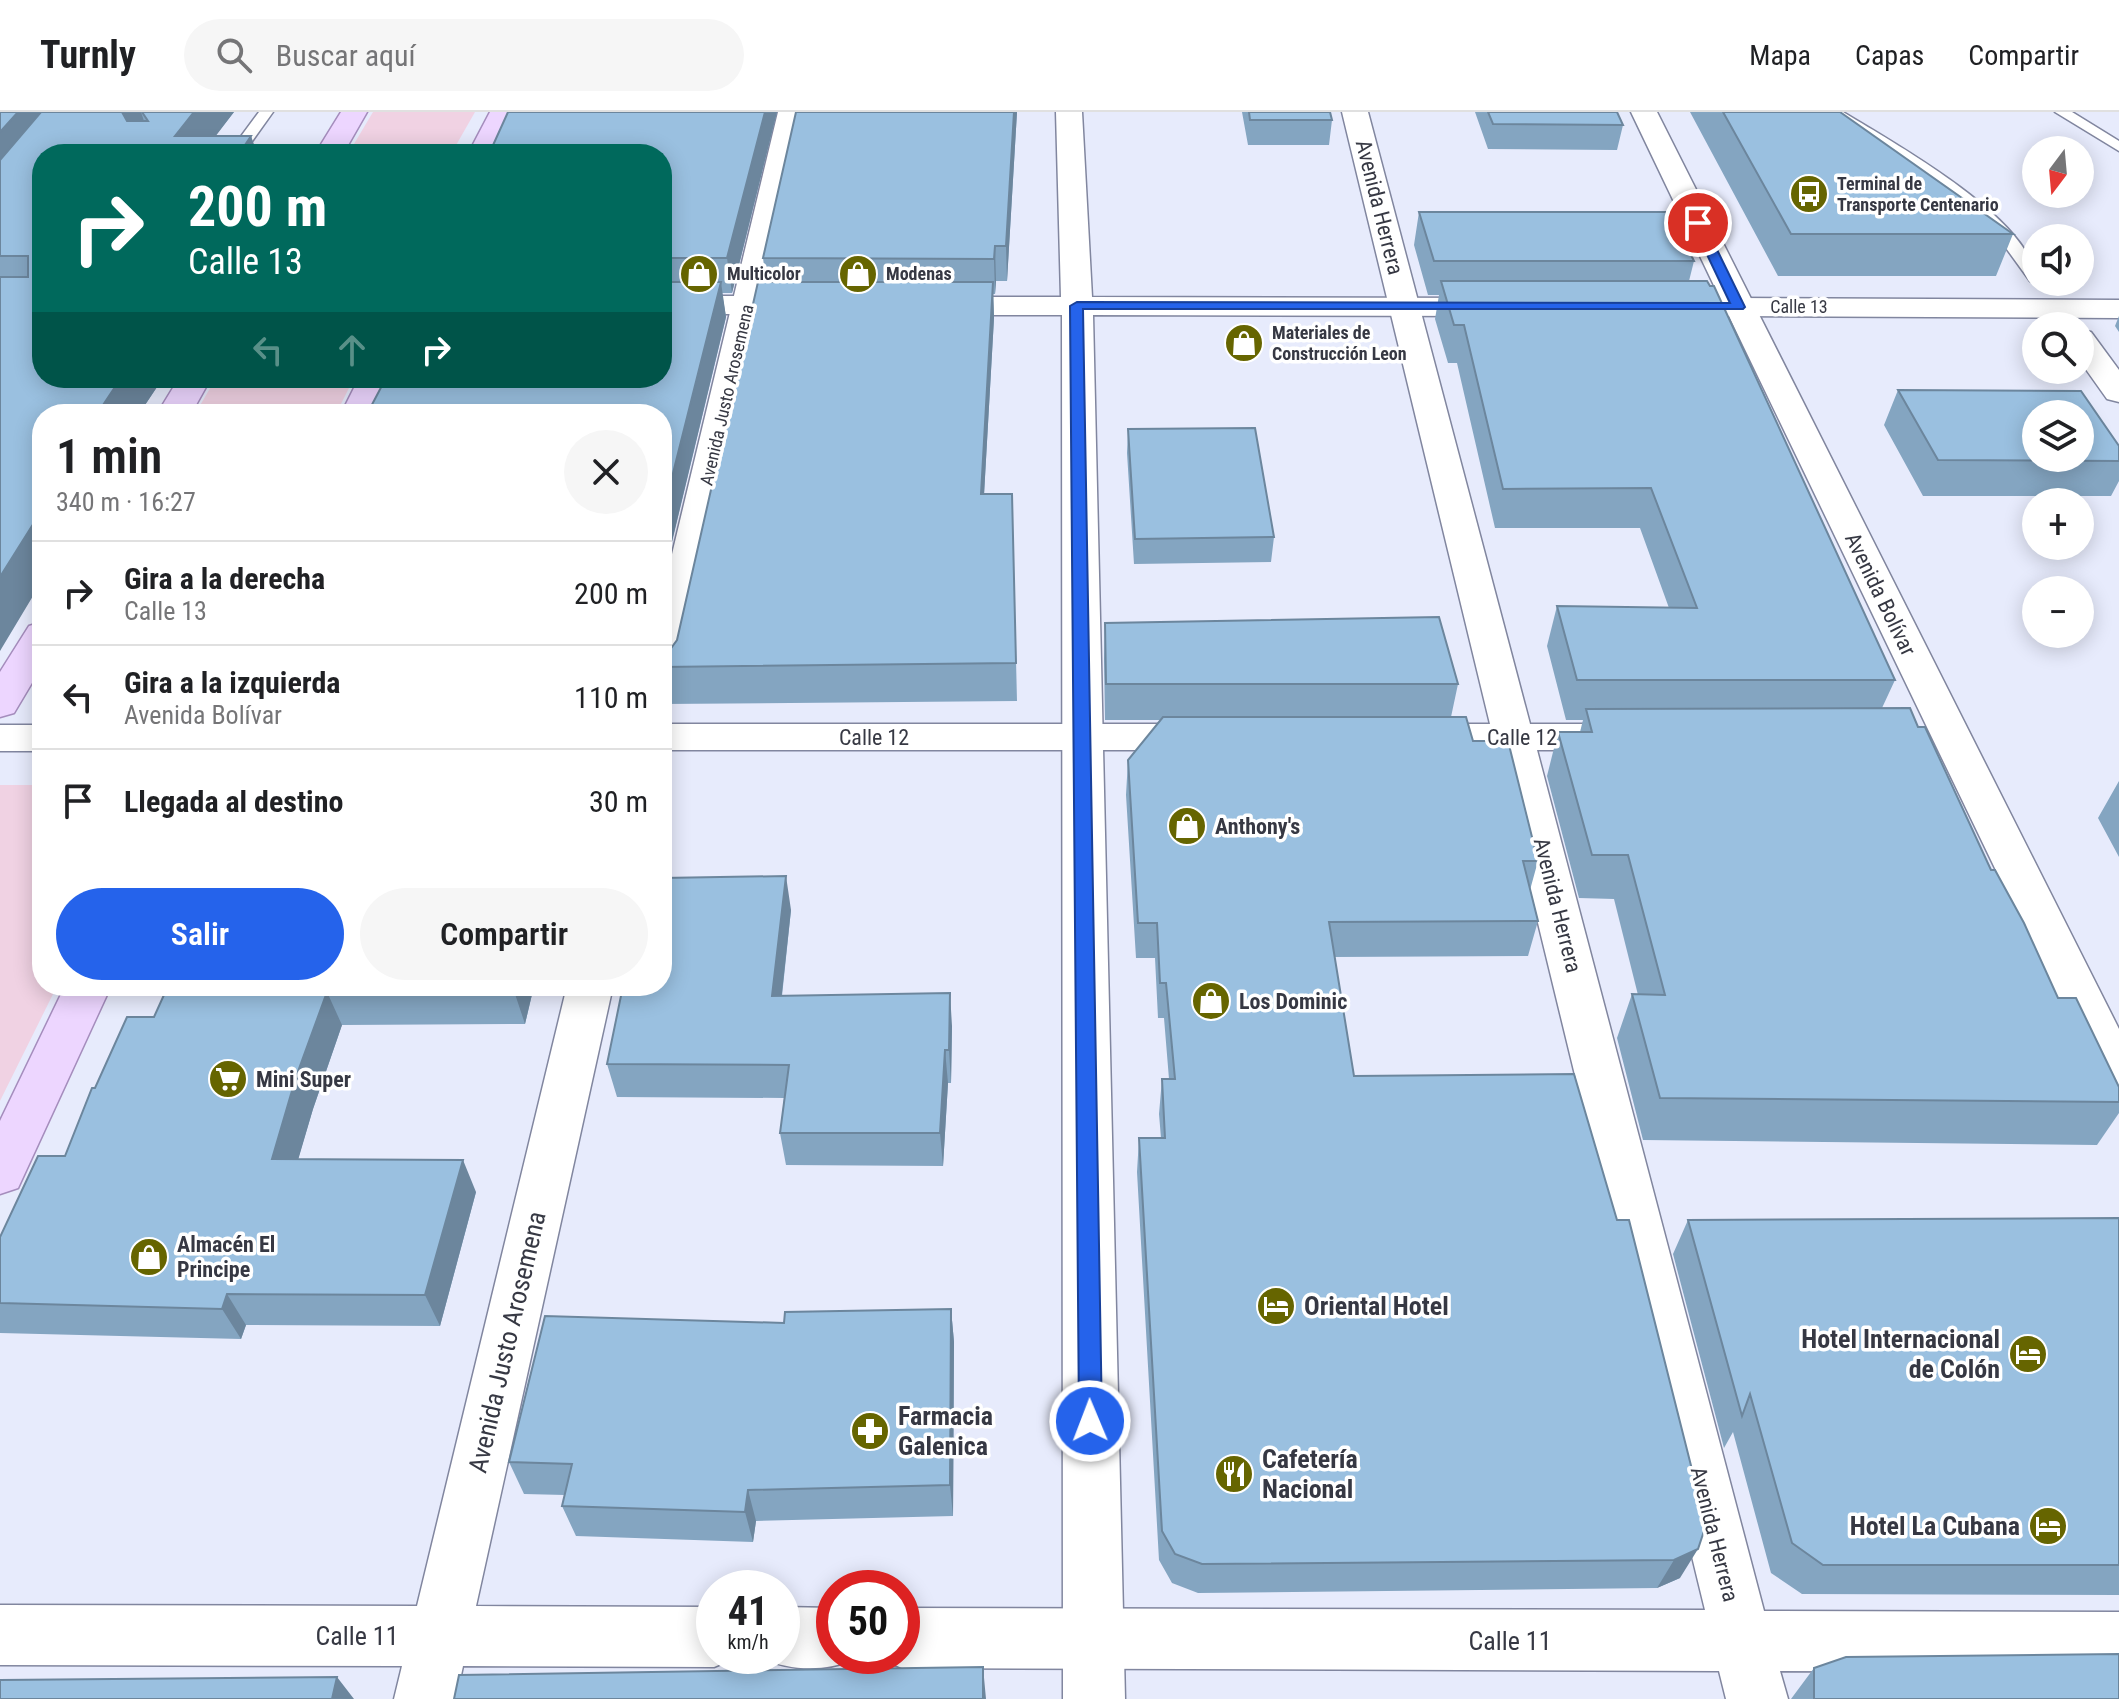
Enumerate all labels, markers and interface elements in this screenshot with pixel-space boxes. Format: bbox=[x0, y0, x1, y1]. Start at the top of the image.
search box bbox=[184, 19, 744, 91]
text: Turnly bbox=[40, 33, 136, 77]
icon: search bbox=[212, 33, 256, 77]
text: Buscar aquí bbox=[276, 38, 416, 73]
text: Mapa bbox=[1749, 39, 1811, 72]
text: Capas bbox=[1855, 39, 1924, 72]
text: Compartir bbox=[1968, 39, 2079, 72]
north arrow bbox=[2022, 136, 2094, 208]
map controls bbox=[2022, 136, 2094, 648]
street label: Avenida Herrera bbox=[1351, 137, 1408, 277]
bus stop icon: Terminal de Transporte Centenario bbox=[1788, 173, 1830, 215]
place label: Terminal de Transporte Centenario bbox=[1837, 173, 1999, 215]
text: 200 m bbox=[188, 174, 327, 240]
icon: right bbox=[56, 176, 160, 280]
pin bbox=[1664, 189, 1732, 257]
icon: arrive bbox=[1676, 201, 1720, 245]
button: sound bbox=[2022, 224, 2094, 296]
text: Calle 13 bbox=[188, 241, 303, 283]
shop icon: Multicolor bbox=[678, 253, 720, 295]
shop icon: Modenas bbox=[837, 253, 879, 295]
place label: Multicolor bbox=[727, 263, 801, 284]
place label: Modenas bbox=[886, 263, 952, 284]
street label: Calle 13 bbox=[1770, 296, 1828, 317]
street label: Avenida Justo Arosemena bbox=[695, 302, 758, 487]
button: search bbox=[2022, 312, 2094, 384]
shop icon: Materiales de Construcción Leon bbox=[1223, 322, 1265, 364]
place label: Materiales de Construcción Leon bbox=[1272, 322, 1407, 364]
icon: left bbox=[246, 328, 290, 372]
icon: ahead bbox=[330, 328, 374, 372]
icon: right bbox=[414, 328, 458, 372]
button: layers bbox=[2022, 400, 2094, 472]
text: 1 min bbox=[56, 428, 162, 485]
button: close bbox=[564, 430, 648, 514]
text: 340 m · 16:27 bbox=[56, 487, 196, 517]
button: + bbox=[2022, 488, 2094, 560]
street label: Avenida Bolívar bbox=[1840, 529, 1921, 660]
text: Gira a la derecha bbox=[124, 561, 325, 596]
icon: right bbox=[56, 571, 100, 615]
text: 200 m bbox=[574, 576, 648, 611]
button: − bbox=[2022, 576, 2094, 648]
text: Calle 13 bbox=[124, 596, 207, 626]
text: Gira a la izquierda bbox=[124, 665, 340, 700]
icon: left bbox=[56, 675, 100, 719]
text: 110 m bbox=[574, 680, 648, 715]
text: Avenida Bolívar bbox=[124, 700, 282, 730]
street label: Calle 12 bbox=[839, 725, 909, 750]
street label: Calle 12 bbox=[1487, 725, 1557, 750]
icon: arrive bbox=[56, 779, 100, 823]
text: Llegada al destino bbox=[124, 784, 343, 819]
text: 30 m bbox=[589, 784, 648, 819]
shop icon: Anthony's bbox=[1166, 805, 1208, 847]
place label: Anthony's bbox=[1215, 814, 1300, 839]
street label: Avenida Herrera bbox=[1529, 835, 1586, 975]
button: Salir bbox=[56, 888, 344, 980]
button: Compartir bbox=[360, 888, 648, 980]
shop icon: Los Dominic bbox=[1190, 980, 1232, 1022]
place label: Los Dominic bbox=[1239, 989, 1347, 1014]
supermarket icon: Mini Super bbox=[207, 1058, 249, 1100]
place label: Mini Super bbox=[256, 1067, 351, 1092]
street label: Avenida Justo Arosemena bbox=[462, 1208, 552, 1476]
place label: Almacén El Principe bbox=[177, 1232, 275, 1282]
shop icon: Almacén El Principe bbox=[128, 1236, 170, 1278]
hotel icon: Oriental Hotel bbox=[1255, 1285, 1297, 1327]
place label: Oriental Hotel bbox=[1304, 1291, 1449, 1321]
place label: Hotel Internacional de Colón bbox=[1801, 1324, 2000, 1384]
hotel icon: Hotel Internacional de Colón bbox=[2007, 1333, 2049, 1375]
position arrow bbox=[1048, 1379, 1132, 1463]
place label: Farmacia Galenica bbox=[898, 1401, 993, 1461]
pharmacy icon: Farmacia Galenica bbox=[849, 1410, 891, 1452]
place label: Cafetería Nacional bbox=[1262, 1444, 1358, 1504]
restaurant icon: Cafetería Nacional bbox=[1213, 1453, 1255, 1495]
street label: Avenida Herrera bbox=[1686, 1464, 1743, 1604]
hotel icon: Hotel La Cubana bbox=[2027, 1505, 2069, 1547]
place label: Hotel La Cubana bbox=[1850, 1511, 2020, 1541]
speed limit sign: 50 bbox=[816, 1570, 920, 1674]
text: 41 bbox=[728, 1588, 768, 1635]
street label: Calle 11 bbox=[316, 1621, 398, 1651]
street label: Calle 11 bbox=[1469, 1626, 1551, 1656]
text: km/h bbox=[727, 1630, 769, 1654]

